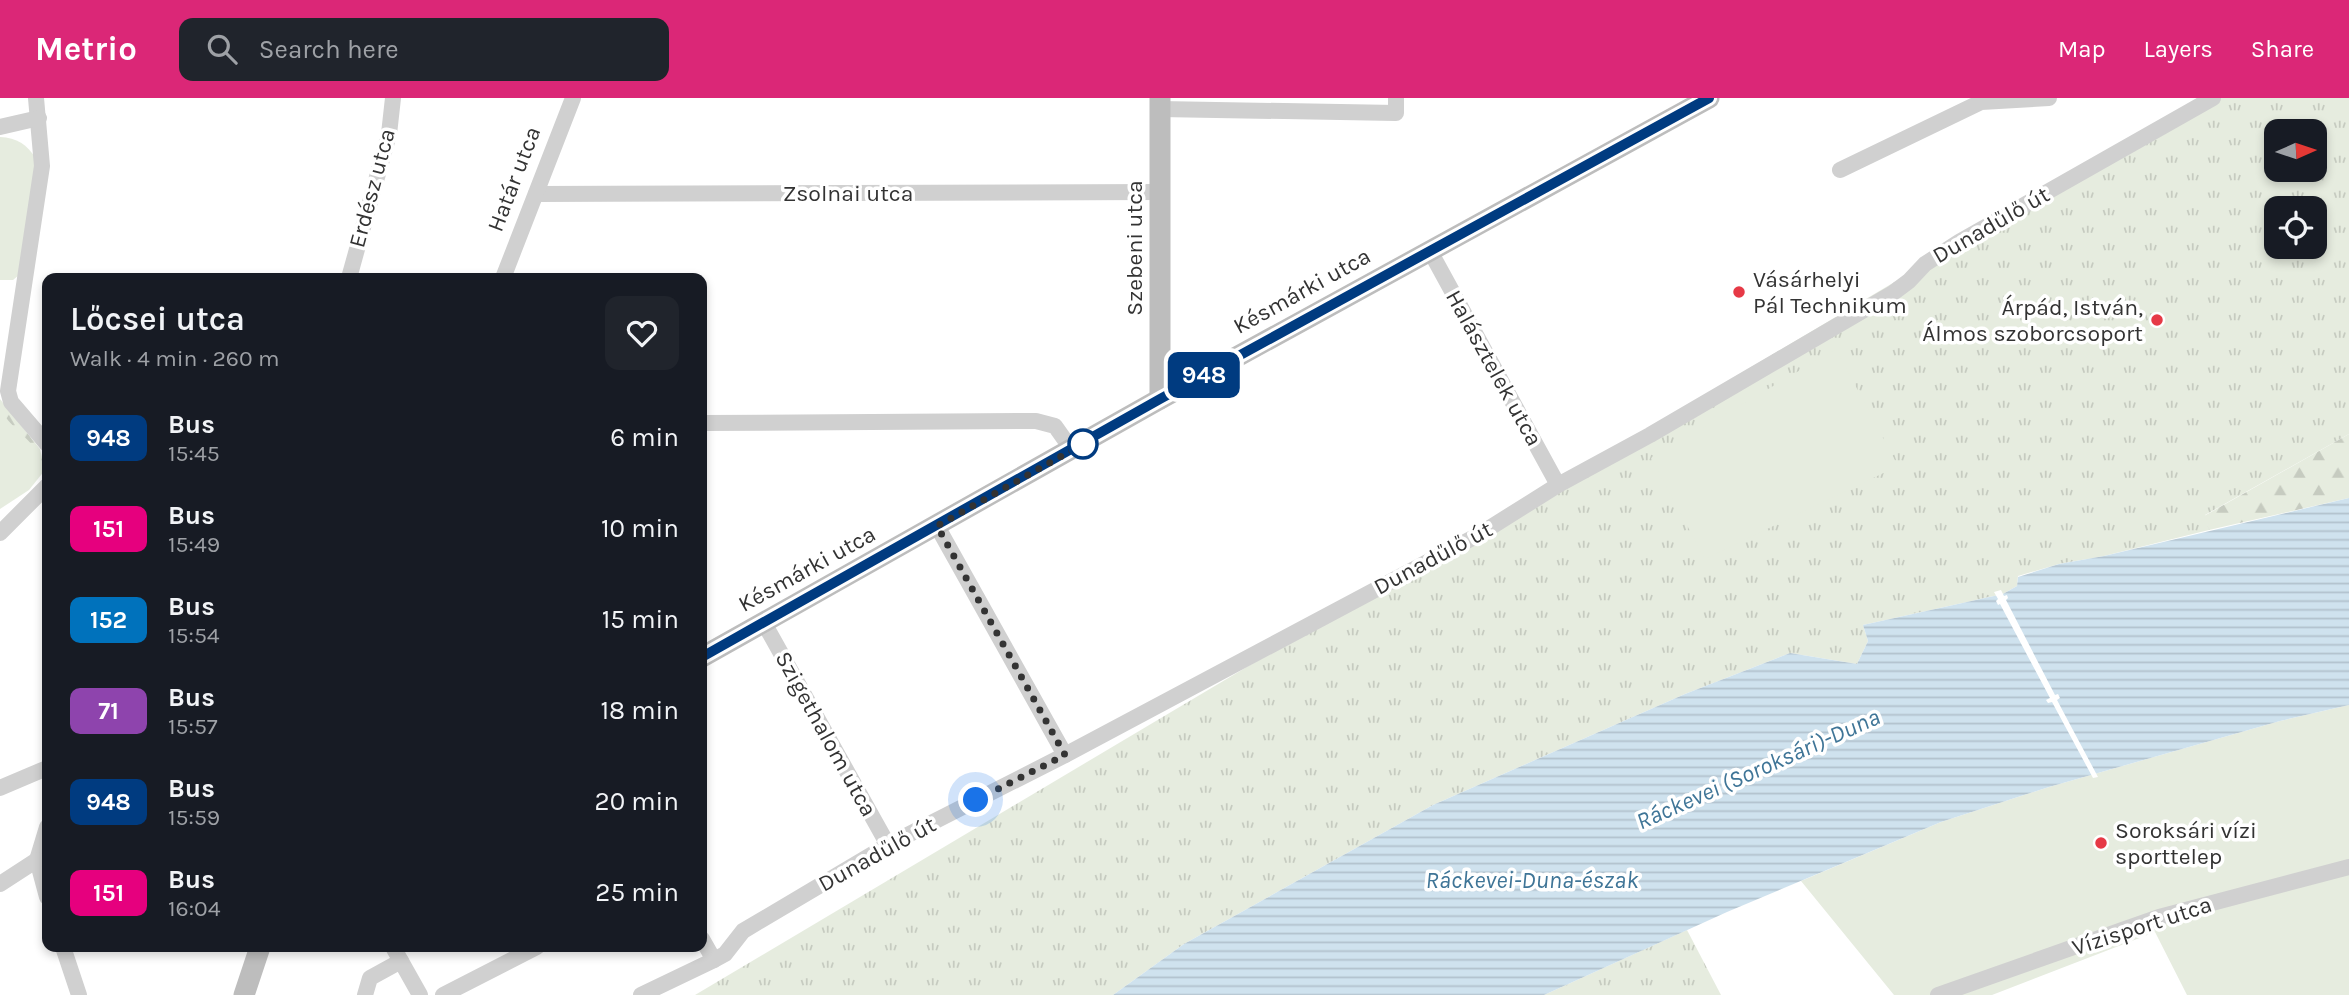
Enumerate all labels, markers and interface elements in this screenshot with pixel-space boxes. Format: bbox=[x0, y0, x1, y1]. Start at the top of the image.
search box bbox=[179, 18, 669, 81]
text: Metrio bbox=[35, 30, 137, 68]
icon: search bbox=[203, 30, 241, 68]
text: Search here bbox=[259, 34, 399, 65]
text: Map bbox=[2058, 35, 2106, 63]
text: Layers bbox=[2144, 35, 2213, 63]
text: Share bbox=[2251, 35, 2314, 63]
north arrow bbox=[2264, 119, 2328, 182]
map controls bbox=[2264, 119, 2327, 259]
street label: Határ utca bbox=[482, 123, 546, 235]
street label: Erdész utca bbox=[343, 125, 401, 251]
street label: Zsolnai utca bbox=[783, 180, 913, 207]
street label: Szebeni utca bbox=[1121, 180, 1148, 316]
street label: Dunadűlő út bbox=[1928, 181, 2054, 269]
button: locate bbox=[2264, 196, 2327, 259]
street label: Késmárki utca bbox=[1229, 242, 1375, 340]
place label: Vásárhelyi Pál Technikum bbox=[1753, 266, 1907, 319]
marker: Vásárhelyi Pál Technikum bbox=[1731, 284, 1747, 300]
street label: Halásztelek utca bbox=[1440, 285, 1548, 451]
place label: Árpád, István, Álmos szoborcsoport bbox=[1922, 294, 2143, 347]
button: heart bbox=[605, 296, 679, 370]
text: Lőcsei utca bbox=[70, 300, 245, 338]
marker: Árpád, István, Álmos szoborcsoport bbox=[2149, 312, 2165, 328]
text: Walk · 4 min · 260 m bbox=[70, 345, 280, 372]
line badge: 948 bbox=[1164, 352, 1244, 398]
text: 948 bbox=[1182, 361, 1226, 389]
text: Bus bbox=[168, 409, 215, 440]
text: 6 min bbox=[610, 422, 679, 453]
text: 948 bbox=[86, 424, 131, 452]
unlabelled marker bbox=[1068, 429, 1098, 459]
text: 15:45 bbox=[168, 440, 220, 467]
text: Bus bbox=[168, 500, 215, 531]
text: 10 min bbox=[601, 513, 679, 544]
text: 151 bbox=[93, 515, 124, 543]
street label: Dunadűlő út bbox=[1369, 515, 1497, 600]
street label: Késmárki utca bbox=[734, 520, 880, 618]
text: 15:49 bbox=[168, 531, 220, 558]
text: Bus bbox=[168, 591, 215, 622]
text: 15 min bbox=[602, 604, 679, 635]
text: 152 bbox=[90, 606, 127, 634]
text: 15:54 bbox=[168, 622, 220, 649]
street label: Szigethalom utca bbox=[769, 647, 883, 821]
text: Bus bbox=[168, 682, 215, 713]
text: 18 min bbox=[600, 695, 679, 726]
text: 71 bbox=[98, 697, 119, 725]
water label: Ráckevei (Soroksári)-Duna bbox=[1632, 703, 1884, 835]
text: 15:57 bbox=[168, 713, 218, 740]
text: Bus bbox=[168, 773, 215, 804]
your location bbox=[958, 782, 993, 817]
text: 20 min bbox=[595, 786, 679, 817]
text: 948 bbox=[86, 788, 131, 816]
text: 15:59 bbox=[168, 804, 220, 831]
street label: Dunadűlő út bbox=[813, 810, 941, 897]
place label: Soroksári vízi sporttelep bbox=[2115, 817, 2257, 870]
marker: Soroksári vízi sporttelep bbox=[2093, 835, 2109, 851]
text: Bus bbox=[168, 864, 215, 895]
water label: Ráckevei-Duna-észak bbox=[1426, 866, 1639, 894]
text: 25 min bbox=[595, 877, 679, 908]
text: 151 bbox=[93, 879, 124, 907]
street label: Vízisport utca bbox=[2069, 891, 2215, 961]
text: 16:04 bbox=[168, 895, 221, 922]

